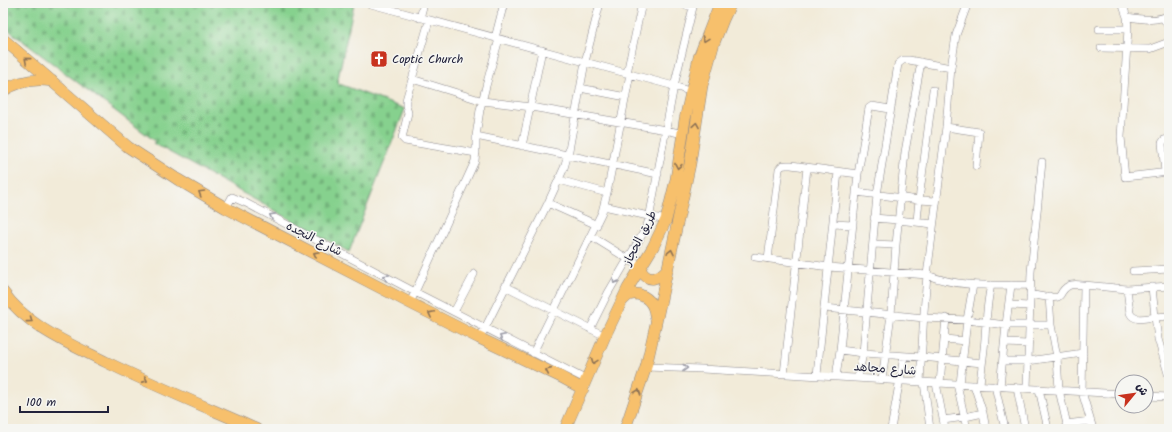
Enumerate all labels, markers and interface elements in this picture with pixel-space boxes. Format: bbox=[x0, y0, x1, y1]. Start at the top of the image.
one-way arrow bbox=[702, 36, 710, 43]
church icon: Coptic Church bbox=[369, 49, 389, 69]
place label: Coptic Church bbox=[392, 50, 463, 69]
one-way arrow bbox=[25, 58, 32, 65]
one-way arrow bbox=[691, 122, 700, 128]
one-way arrow bbox=[674, 163, 683, 169]
one-way arrow bbox=[198, 191, 205, 198]
street label: طريق الحجاز bbox=[618, 207, 662, 270]
one-way arrow bbox=[268, 213, 276, 221]
street label: شارع النجده bbox=[283, 217, 345, 261]
one-way arrow bbox=[667, 249, 675, 255]
one-way arrow bbox=[312, 252, 320, 259]
one-way arrow bbox=[383, 274, 391, 282]
one-way arrow bbox=[613, 277, 620, 284]
one-way arrow bbox=[428, 311, 435, 319]
one-way arrow bbox=[26, 315, 33, 323]
one-way arrow bbox=[499, 334, 506, 341]
street label: شارع مجاهد bbox=[853, 357, 917, 381]
one-way arrow bbox=[590, 358, 598, 365]
one-way arrow bbox=[682, 364, 688, 372]
one-way arrow bbox=[545, 367, 552, 375]
north arrow bbox=[1114, 374, 1154, 414]
one-way arrow bbox=[141, 376, 148, 384]
text: ش bbox=[1131, 380, 1153, 399]
scale bar bbox=[20, 388, 108, 414]
one-way arrow bbox=[633, 389, 641, 396]
text: 100 m bbox=[26, 393, 57, 412]

